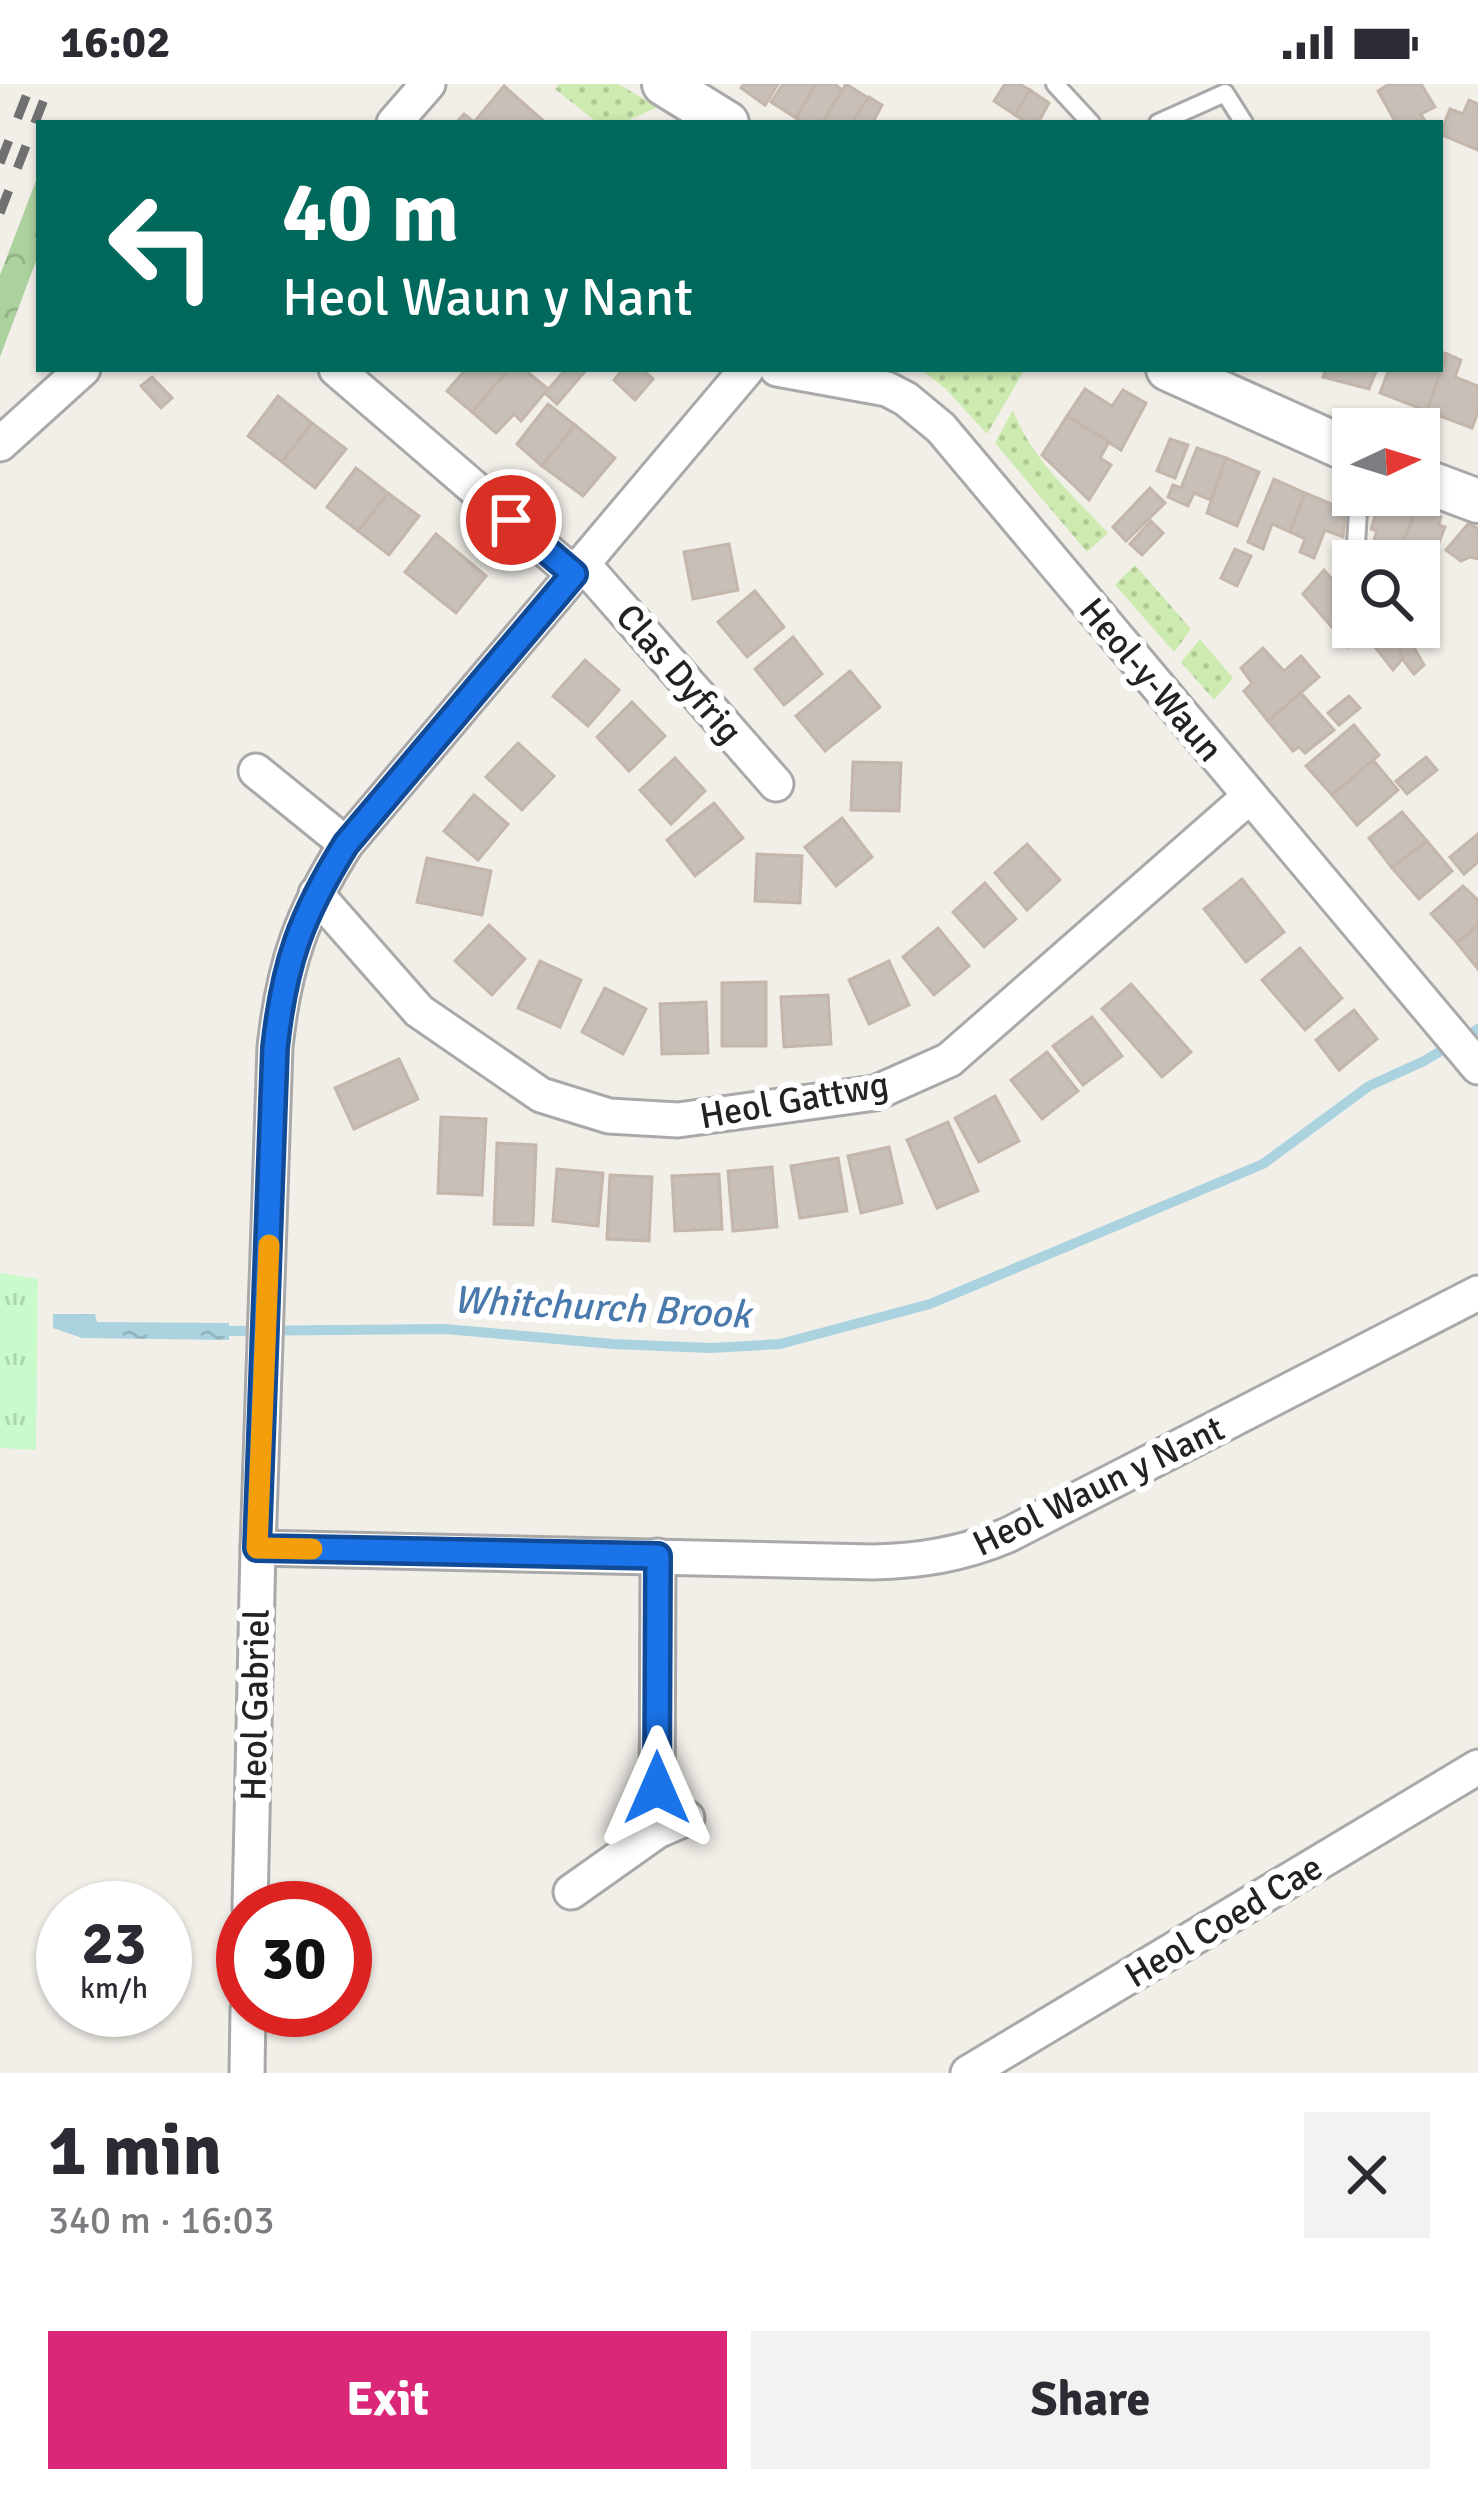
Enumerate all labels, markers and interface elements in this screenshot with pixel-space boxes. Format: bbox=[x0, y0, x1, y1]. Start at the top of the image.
text: 16:02 bbox=[60, 15, 170, 70]
text: 40 m bbox=[282, 161, 459, 265]
icon: left bbox=[84, 168, 240, 324]
text: Heol Waun y Nant bbox=[282, 264, 693, 331]
north arrow bbox=[1332, 408, 1440, 516]
map controls bbox=[1332, 408, 1440, 648]
pin bbox=[460, 469, 562, 571]
icon: arrive bbox=[478, 487, 544, 553]
button: search bbox=[1332, 540, 1440, 648]
street label: Heol-y-Waun bbox=[1069, 589, 1232, 771]
street label: Clas Dyfrig bbox=[606, 595, 752, 753]
street label: Heol Gattwg bbox=[696, 1062, 892, 1139]
water label: Whitchurch Brook bbox=[452, 1275, 755, 1339]
street label: Heol Waun y Nant bbox=[966, 1406, 1232, 1567]
street label: Heol Gabriel bbox=[231, 1609, 280, 1801]
position arrow bbox=[594, 1725, 720, 1851]
street label: Heol Coed Cae bbox=[1117, 1845, 1331, 1998]
speed limit sign: 30 bbox=[216, 1881, 372, 2037]
text: 23 bbox=[82, 1907, 146, 1981]
text: km/h bbox=[80, 1970, 148, 2007]
text: 1 min bbox=[48, 2106, 222, 2195]
button: close bbox=[1304, 2112, 1430, 2238]
text: 340 m · 16:03 bbox=[48, 2196, 275, 2244]
button: Exit bbox=[48, 2331, 727, 2469]
button: Share bbox=[751, 2331, 1430, 2469]

